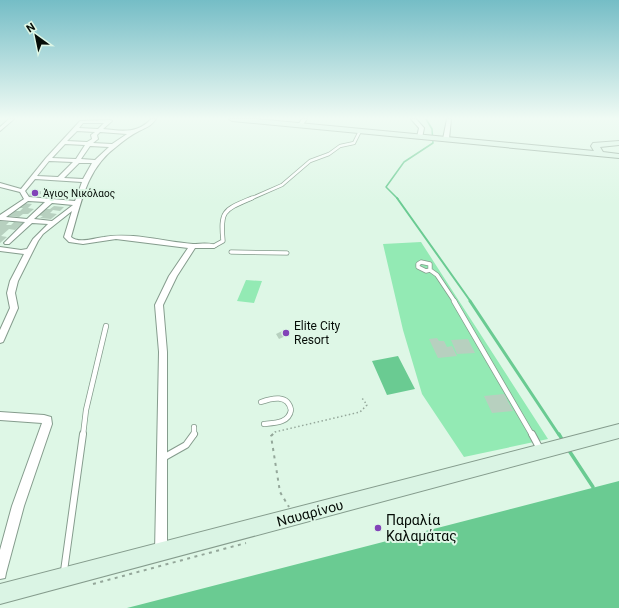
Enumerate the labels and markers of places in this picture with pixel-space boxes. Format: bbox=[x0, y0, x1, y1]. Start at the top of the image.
marker: Άγιος Νικόλαος bbox=[30, 188, 40, 198]
place label: Άγιος Νικόλαος bbox=[43, 188, 115, 200]
place label: Elite City Resort bbox=[294, 319, 341, 347]
marker: Elite City Resort bbox=[281, 328, 291, 338]
place label: Παραλία Καλαμάτας bbox=[386, 512, 457, 544]
marker: Παραλία Καλαμάτας bbox=[373, 523, 383, 533]

